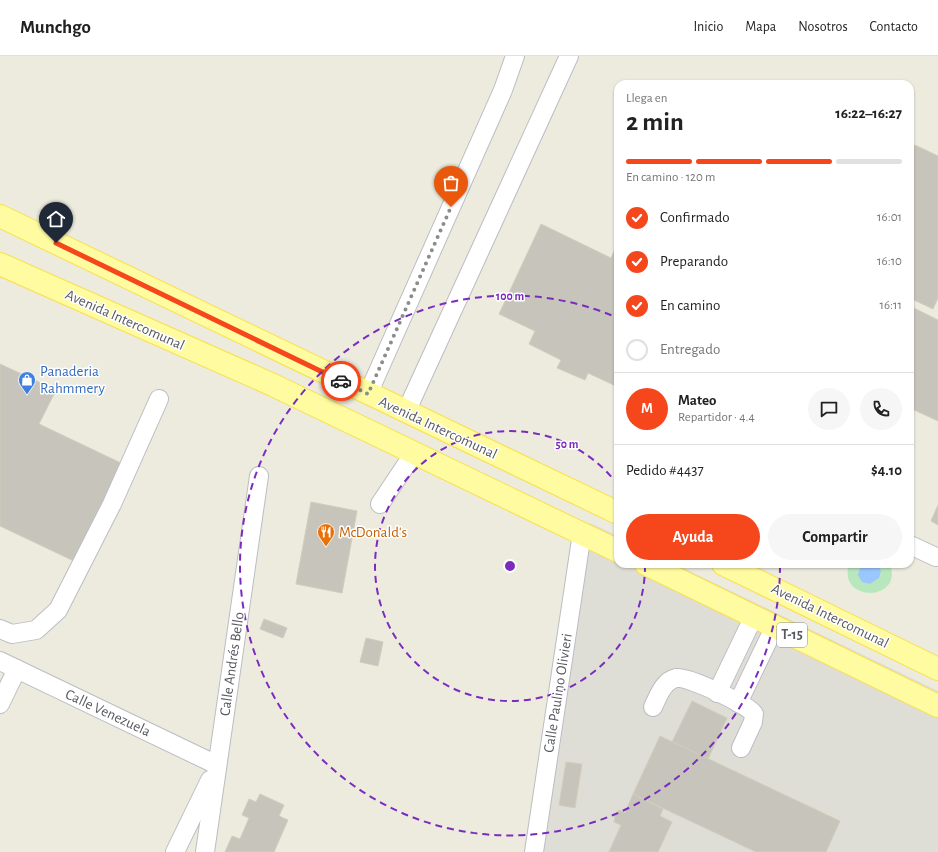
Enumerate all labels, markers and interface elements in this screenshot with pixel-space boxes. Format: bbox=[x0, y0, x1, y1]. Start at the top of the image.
text: Munchgo bbox=[20, 18, 91, 37]
text: Inicio bbox=[693, 20, 723, 34]
text: Mapa bbox=[745, 20, 776, 34]
text: Nosotros bbox=[798, 20, 848, 34]
text: Contacto bbox=[870, 20, 918, 34]
text: Llega en bbox=[626, 92, 668, 105]
text: 16:22–16:27 bbox=[835, 106, 902, 121]
text: 2 min bbox=[626, 109, 684, 135]
pin bbox=[434, 166, 468, 207]
text: En camino · 120 m bbox=[626, 171, 715, 184]
icon: bag bbox=[440, 172, 462, 194]
pin bbox=[39, 202, 73, 243]
icon: check bbox=[626, 207, 648, 229]
icon: home bbox=[45, 208, 67, 230]
text: Confirmado bbox=[660, 210, 730, 225]
text: 16:01 bbox=[877, 211, 902, 224]
icon: check bbox=[626, 251, 648, 273]
text: Preparando bbox=[660, 254, 728, 269]
text: 16:10 bbox=[877, 255, 902, 268]
street label: Avenida Intercomunal bbox=[63, 287, 187, 353]
text: 100 m bbox=[496, 290, 524, 302]
icon: check bbox=[626, 295, 648, 317]
text: En camino bbox=[660, 298, 720, 313]
text: 16:11 bbox=[879, 299, 902, 312]
text: Entregado bbox=[660, 342, 720, 357]
courier bbox=[321, 361, 361, 401]
place label: Panaderia Rahmmery bbox=[40, 364, 105, 396]
shop icon: Panaderia Rahmmery bbox=[17, 370, 37, 395]
icon: car bbox=[330, 370, 352, 392]
button: chat bbox=[808, 388, 850, 430]
button: phone bbox=[860, 388, 902, 430]
text: Mateo bbox=[678, 393, 716, 408]
street label: Avenida Intercomunal bbox=[376, 394, 500, 462]
text: M bbox=[641, 401, 653, 416]
text: Repartidor · 4.4 bbox=[678, 411, 755, 424]
text: 50 m bbox=[556, 438, 579, 450]
text: Pedido #4437 bbox=[626, 463, 704, 478]
text: $4.10 bbox=[871, 463, 902, 478]
button: Ayuda bbox=[626, 514, 760, 560]
button: Compartir bbox=[768, 514, 902, 560]
restaurant icon: McDonald's bbox=[316, 522, 336, 547]
place label: McDonald's bbox=[339, 525, 407, 540]
centre of rings bbox=[503, 559, 517, 573]
street label: Avenida Intercomunal bbox=[769, 581, 891, 651]
street label: Calle Andrés Bello bbox=[217, 611, 247, 717]
road number: T-15 bbox=[777, 623, 807, 647]
street label: Calle Paulino Olivieri bbox=[541, 632, 575, 754]
street label: Calle Venezuela bbox=[63, 687, 153, 739]

